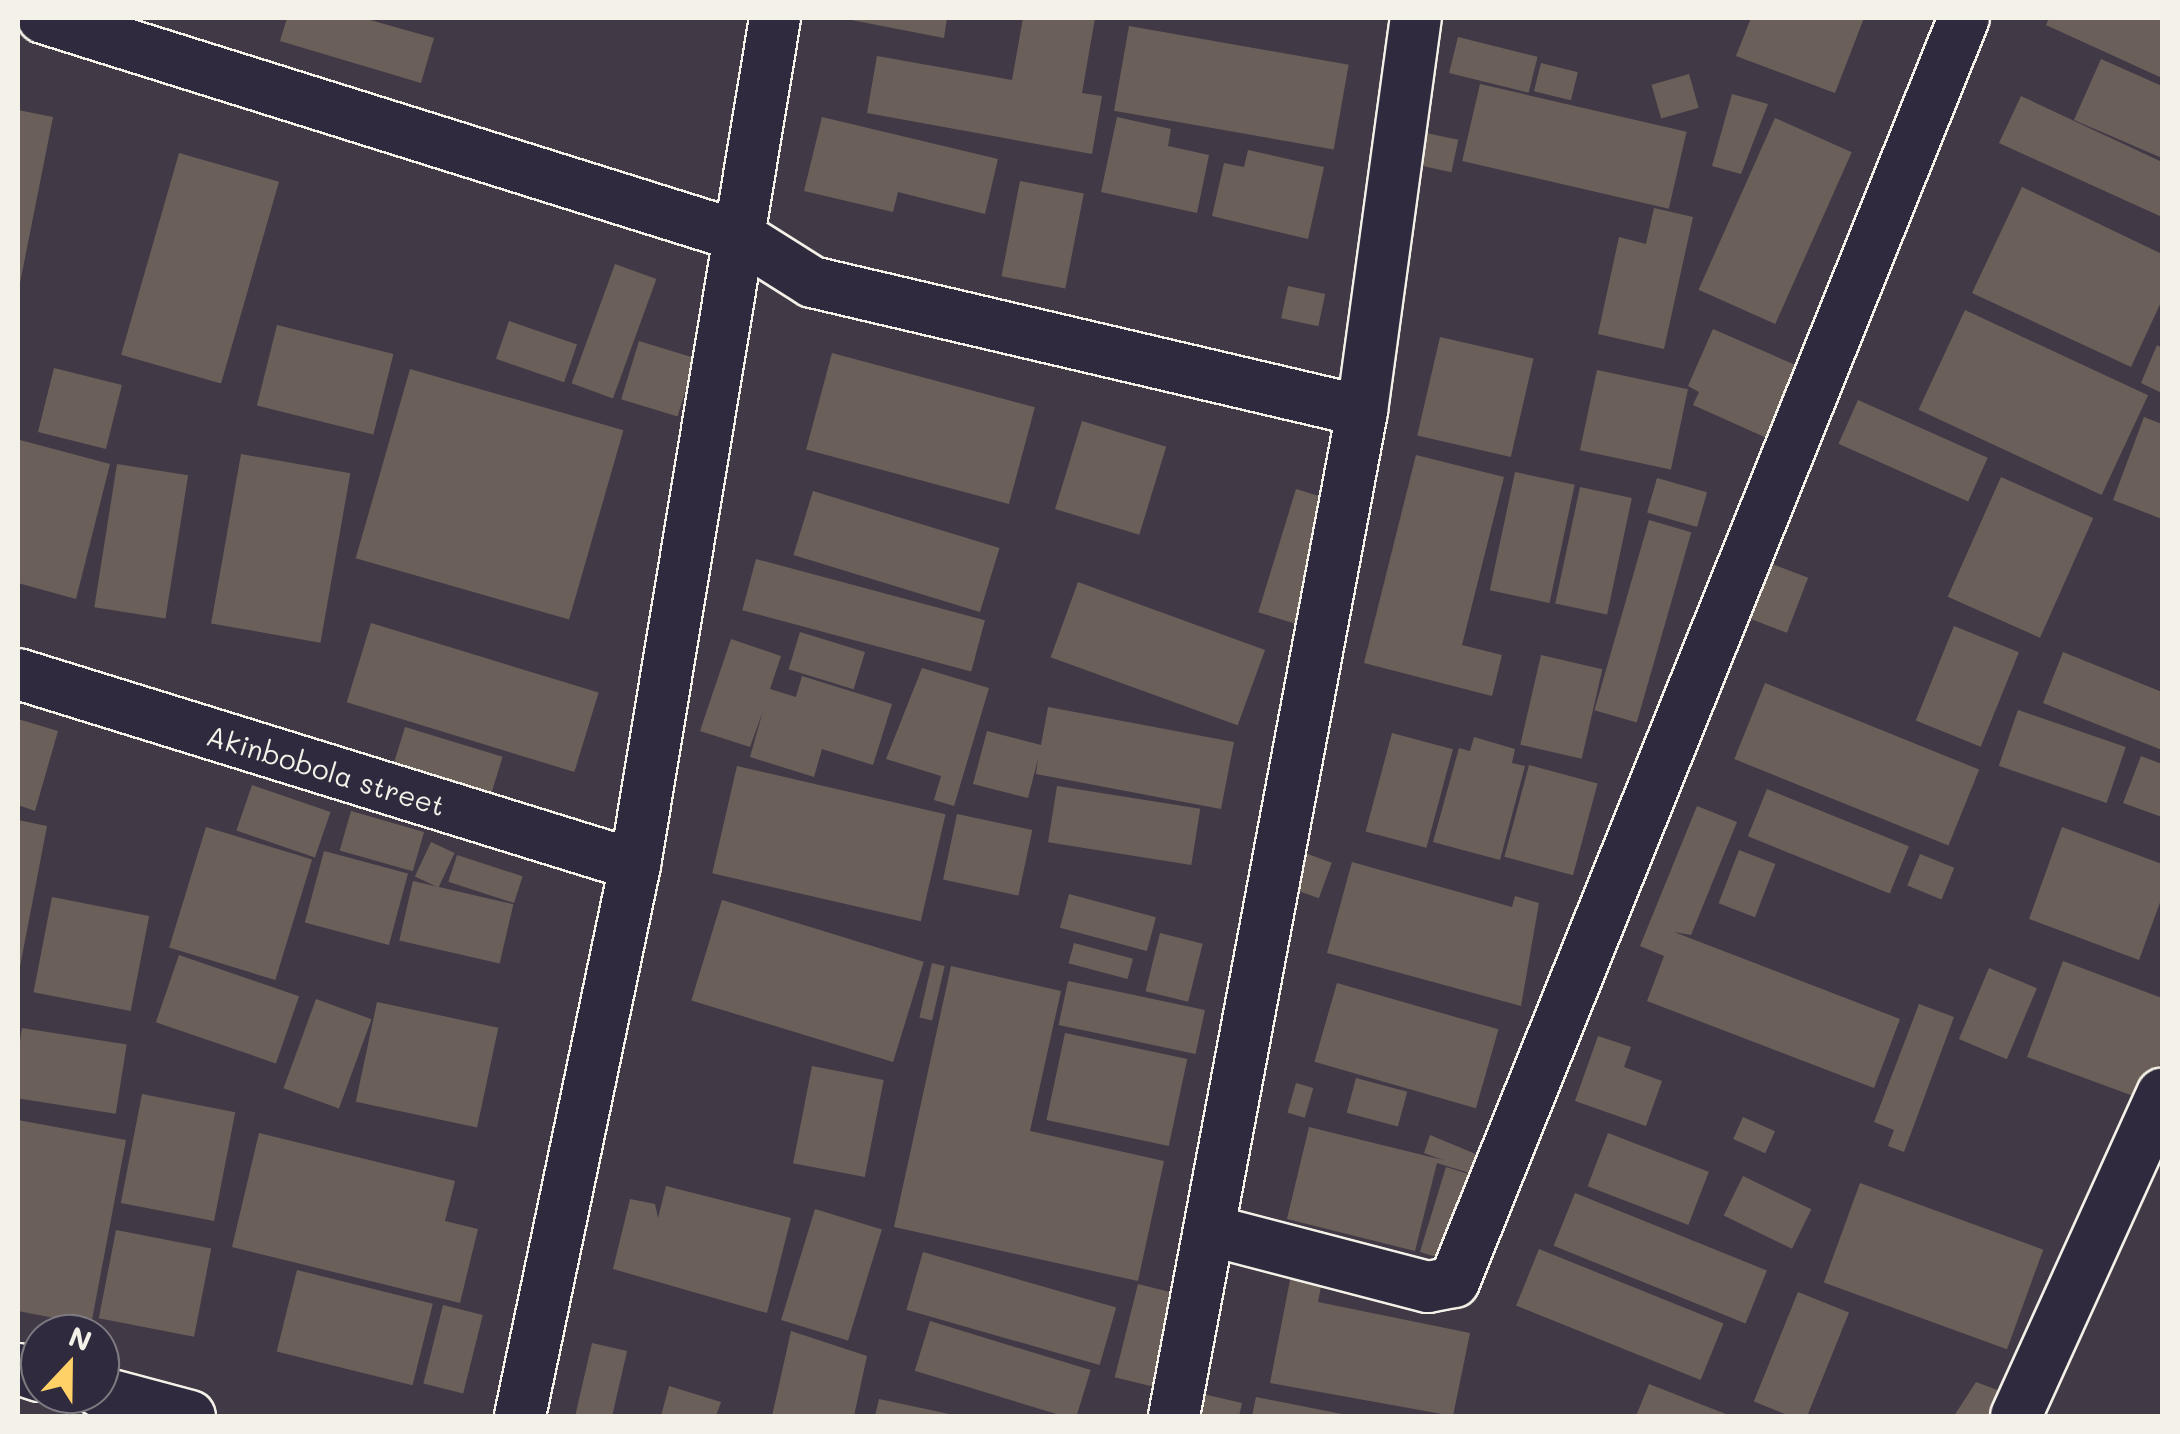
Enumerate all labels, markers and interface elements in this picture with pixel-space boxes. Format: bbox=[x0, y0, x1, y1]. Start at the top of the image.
street label: Akinbobola street bbox=[203, 718, 449, 822]
north arrow bbox=[20, 1314, 120, 1414]
text: N bbox=[64, 1317, 97, 1359]

